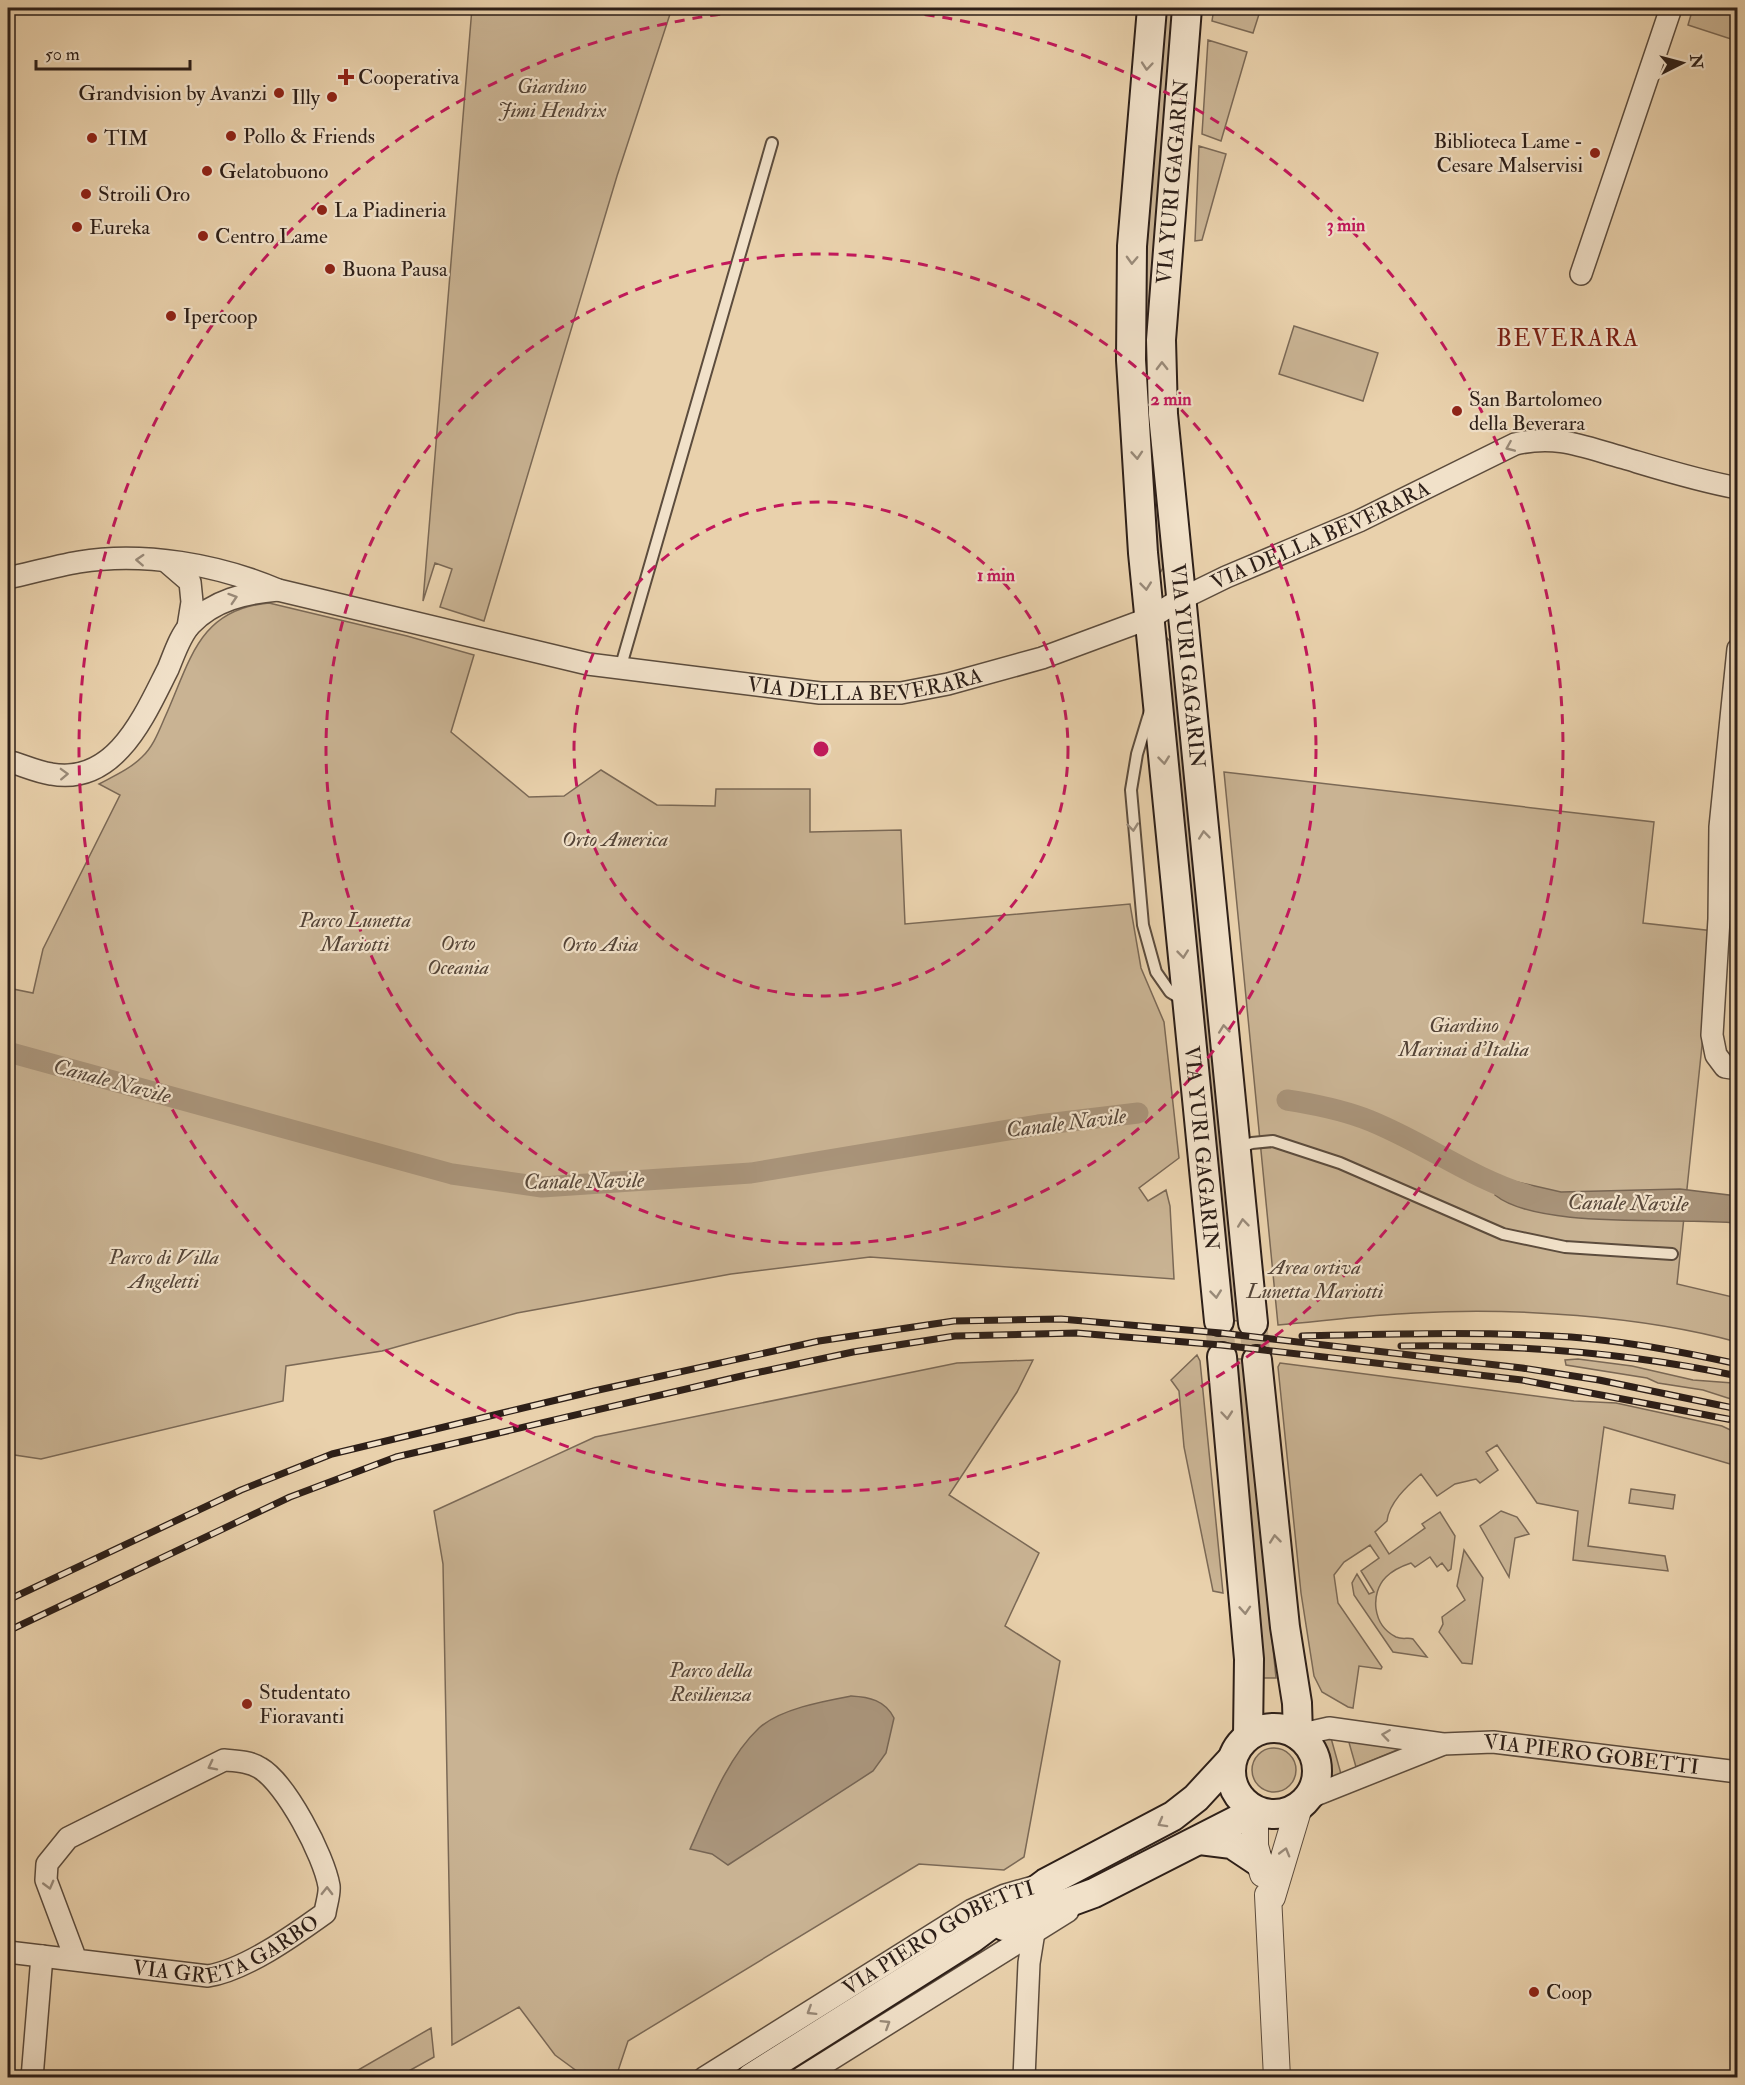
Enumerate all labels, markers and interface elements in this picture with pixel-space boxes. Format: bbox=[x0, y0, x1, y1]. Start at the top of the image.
scale bar bbox=[36, 33, 190, 71]
north arrow bbox=[1652, 33, 1712, 93]
text: 50 m bbox=[45, 43, 80, 66]
text: N bbox=[1685, 52, 1707, 70]
one-way arrow bbox=[1141, 61, 1154, 70]
place label: Cooperativa bbox=[358, 64, 460, 91]
marker: Cooperativa bbox=[339, 70, 353, 84]
park label: Giardino Jimi Hendrix bbox=[498, 73, 606, 124]
street label: VIA YURI GAGARIN bbox=[1151, 78, 1195, 285]
place label: Grandvision by Avanzi bbox=[78, 80, 267, 107]
place label: Illy bbox=[292, 84, 321, 111]
marker: Grandvision by Avanzi bbox=[272, 86, 286, 100]
marker: Illy bbox=[325, 90, 339, 104]
place label: Pollo & Friends bbox=[243, 123, 375, 150]
place label: TIM bbox=[104, 125, 148, 152]
place label: Biblioteca Lame - Cesare Malservisi bbox=[1433, 128, 1583, 179]
marker: Pollo & Friends bbox=[224, 129, 238, 143]
marker: TIM bbox=[85, 131, 99, 145]
marker: Biblioteca Lame - Cesare Malservisi bbox=[1588, 146, 1602, 160]
place label: Gelatobuono bbox=[219, 158, 328, 185]
marker: Gelatobuono bbox=[200, 164, 214, 178]
place label: Stroili Oro bbox=[98, 181, 190, 208]
marker: Stroili Oro bbox=[79, 187, 93, 201]
place label: La Piadineria bbox=[334, 197, 447, 224]
marker: La Piadineria bbox=[315, 203, 329, 217]
place label: Eureka bbox=[89, 214, 150, 241]
text: 3 min bbox=[1327, 214, 1366, 237]
marker: Eureka bbox=[70, 220, 84, 234]
place label: Centro Lame bbox=[215, 223, 328, 250]
marker: Centro Lame bbox=[196, 229, 210, 243]
place label: Buona Pausa bbox=[342, 256, 448, 283]
one-way arrow bbox=[1126, 256, 1138, 265]
marker: Buona Pausa bbox=[323, 262, 337, 276]
place label: Ipercoop bbox=[183, 303, 258, 330]
marker: Ipercoop bbox=[164, 309, 178, 323]
district label: BEVERARA bbox=[1496, 323, 1640, 354]
one-way arrow bbox=[1155, 362, 1168, 371]
place label: San Bartolomeo della Beverara bbox=[1469, 386, 1602, 437]
text: 2 min bbox=[1151, 388, 1192, 411]
marker: San Bartolomeo della Beverara bbox=[1450, 404, 1464, 418]
one-way arrow bbox=[1505, 440, 1516, 452]
one-way arrow bbox=[1130, 451, 1143, 460]
street label: VIA DELLA BEVERARA bbox=[1206, 475, 1434, 596]
one-way arrow bbox=[135, 554, 144, 567]
street label: VIA YURI GAGARIN bbox=[1164, 562, 1211, 769]
text: 1 min bbox=[977, 564, 1016, 587]
one-way arrow bbox=[1140, 581, 1152, 590]
one-way arrow bbox=[227, 593, 238, 606]
street label: VIA DELLA BEVERARA bbox=[746, 662, 985, 707]
centre of rings bbox=[811, 739, 831, 759]
one-way arrow bbox=[1157, 755, 1170, 765]
one-way arrow bbox=[60, 768, 69, 781]
one-way arrow bbox=[1126, 822, 1139, 831]
park label: Orto America bbox=[562, 826, 669, 853]
one-way arrow bbox=[1198, 831, 1211, 840]
park label: Parco Lunetta Mariotti bbox=[298, 907, 411, 958]
park label: Orto Oceania bbox=[427, 930, 490, 981]
park label: Orto Asia bbox=[561, 931, 639, 958]
one-way arrow bbox=[1176, 950, 1189, 959]
park label: Giardino Marinai d'Italia bbox=[1397, 1012, 1530, 1063]
one-way arrow bbox=[1218, 1025, 1230, 1034]
street label: VIA YURI GAGARIN bbox=[1178, 1044, 1225, 1252]
water label: Canale Navile bbox=[50, 1052, 175, 1110]
water label: Canale Navile bbox=[1004, 1102, 1128, 1144]
water label: Canale Navile bbox=[523, 1166, 645, 1196]
water label: Canale Navile bbox=[1567, 1188, 1689, 1218]
one-way arrow bbox=[1237, 1219, 1250, 1228]
park label: Parco di Villa Angeletti bbox=[108, 1244, 219, 1295]
park label: Area ortiva Lunetta Mariotti bbox=[1245, 1254, 1384, 1305]
one-way arrow bbox=[1209, 1290, 1222, 1299]
one-way arrow bbox=[1220, 1411, 1233, 1420]
one-way arrow bbox=[1269, 1535, 1282, 1544]
one-way arrow bbox=[1238, 1605, 1251, 1614]
park label: Parco della Resilienza bbox=[668, 1657, 753, 1708]
place label: Studentato Fioravanti bbox=[259, 1679, 350, 1730]
marker: Studentato Fioravanti bbox=[240, 1697, 254, 1711]
street label: VIA PIERO GOBETTI bbox=[1483, 1728, 1700, 1781]
one-way arrow bbox=[1381, 1729, 1390, 1742]
one-way arrow bbox=[207, 1759, 218, 1770]
one-way arrow bbox=[1158, 1815, 1168, 1827]
one-way arrow bbox=[1278, 1847, 1290, 1858]
street label: VIA PIERO GOBETTI bbox=[837, 1874, 1037, 2001]
one-way arrow bbox=[42, 1879, 54, 1890]
one-way arrow bbox=[321, 1886, 333, 1895]
street label: VIA GRETA GARBO bbox=[131, 1908, 324, 1990]
place label: Coop bbox=[1546, 1979, 1592, 2006]
marker: Coop bbox=[1527, 1985, 1541, 1999]
one-way arrow bbox=[807, 2003, 817, 2015]
one-way arrow bbox=[880, 2019, 890, 2031]

